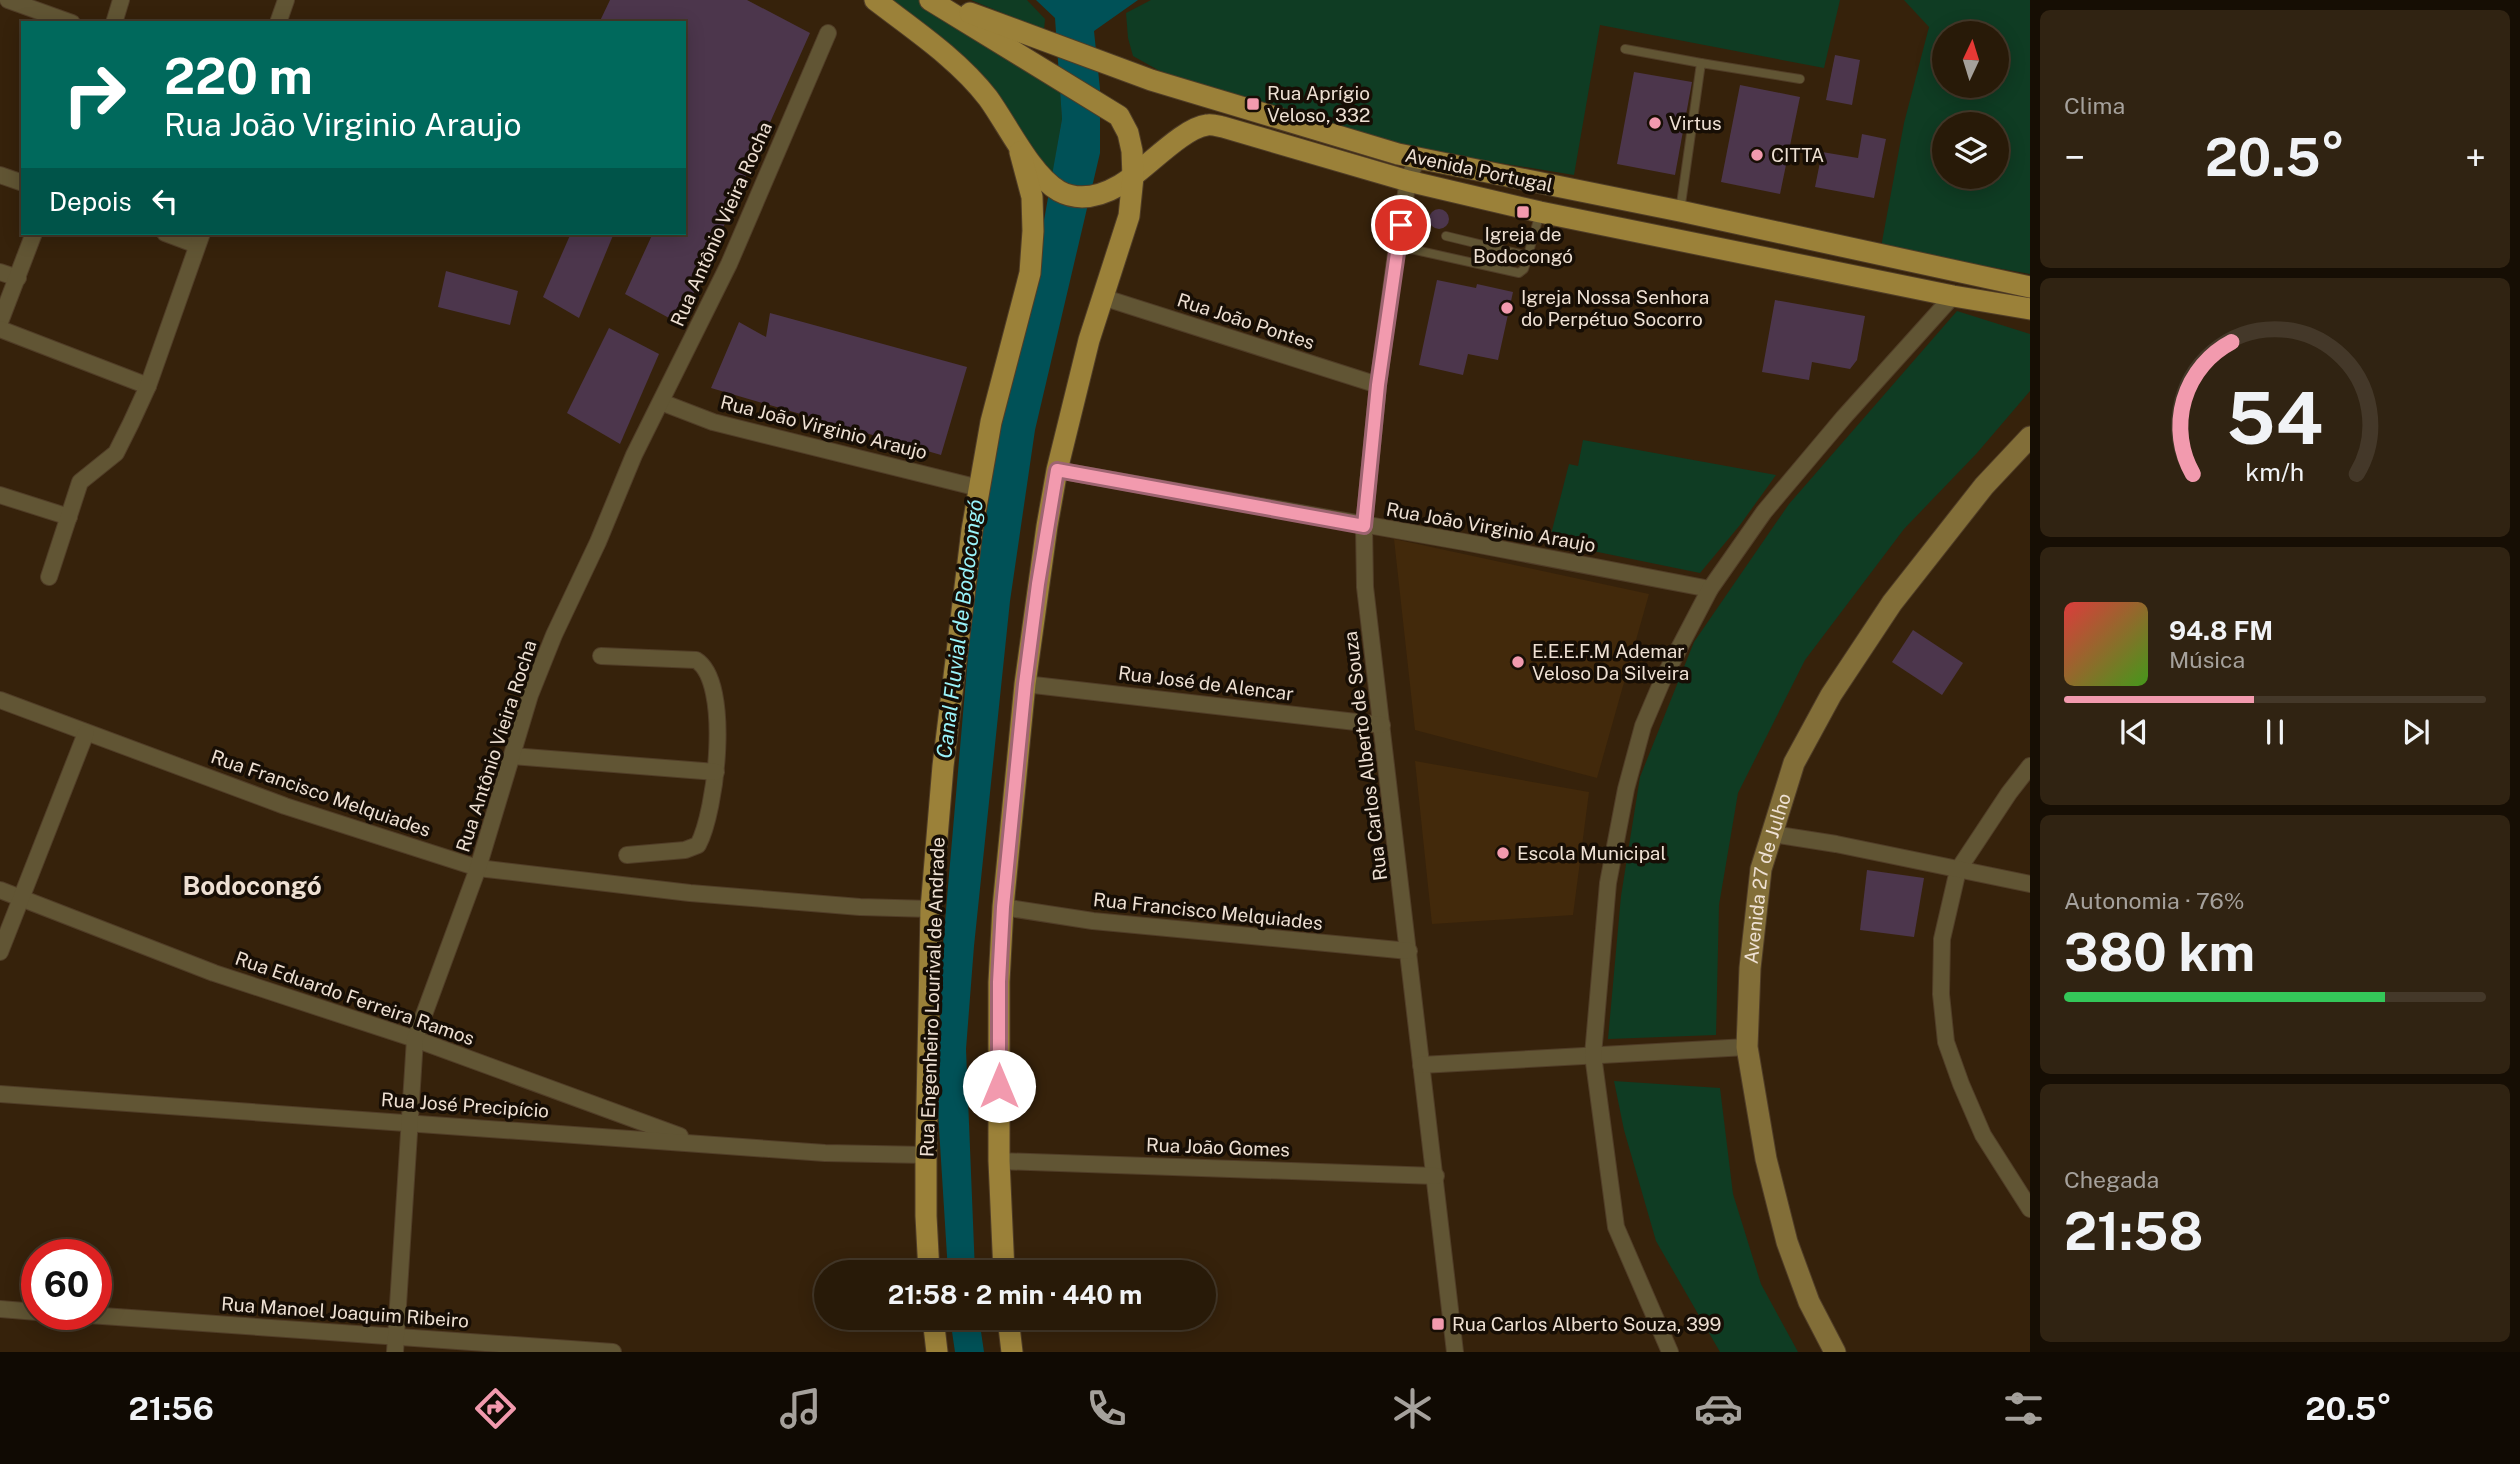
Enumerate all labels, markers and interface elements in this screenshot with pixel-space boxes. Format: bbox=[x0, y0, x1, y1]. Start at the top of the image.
north arrow bbox=[1932, 21, 2009, 98]
map controls bbox=[1932, 21, 2009, 189]
text: 220 m bbox=[164, 47, 313, 105]
icon: right bbox=[49, 49, 140, 140]
place label: Rua Aprígio Veloso, 332 bbox=[1267, 82, 1370, 126]
text: Clima bbox=[2064, 92, 2125, 119]
marker: Rua Aprígio Veloso, 332 bbox=[1245, 96, 1261, 112]
text: Rua João Virginio Araujo bbox=[164, 106, 522, 143]
place label: Virtus bbox=[1669, 112, 1722, 134]
button: layers bbox=[1932, 112, 2009, 189]
marker: Virtus bbox=[1647, 115, 1663, 131]
street label: Rua Antônio Vieira Rocha bbox=[666, 118, 776, 330]
text: 20.5° bbox=[2205, 127, 2345, 188]
text: − bbox=[2064, 135, 2085, 180]
text: + bbox=[2465, 135, 2486, 180]
street label: Avenida Portugal bbox=[1403, 144, 1555, 196]
place label: CITTA bbox=[1771, 144, 1824, 166]
marker: CITTA bbox=[1749, 147, 1765, 163]
icon: left bbox=[146, 182, 184, 220]
text: Depois bbox=[49, 186, 132, 217]
pin bbox=[1371, 195, 1431, 255]
marker: Igreja de Bodocongó bbox=[1515, 204, 1531, 220]
icon: arrive bbox=[1382, 206, 1420, 244]
place label: Igreja de Bodocongó bbox=[1473, 223, 1573, 267]
place label: Igreja Nossa Senhora do Perpétuo Socorro bbox=[1521, 286, 1709, 330]
street label: Rua João Pontes bbox=[1174, 288, 1318, 354]
marker: Igreja Nossa Senhora do Perpétuo Socorro bbox=[1499, 300, 1515, 316]
text: 54 bbox=[2227, 375, 2323, 460]
street label: Rua João Virginio Araujo bbox=[718, 391, 930, 463]
text: km/h bbox=[2246, 456, 2304, 486]
water label: Canal Fluvial de Bodocongó bbox=[931, 498, 988, 760]
street label: Rua João Virginio Araujo bbox=[1385, 498, 1597, 556]
text: 94.8 FM bbox=[2169, 615, 2273, 646]
street label: Rua Carlos Alberto de Souza bbox=[1339, 630, 1391, 882]
street label: Rua Antônio Vieira Rocha bbox=[451, 637, 541, 855]
place label: E.E.E.F.M Ademar Veloso Da Silveira bbox=[1532, 640, 1689, 684]
text: Música bbox=[2169, 646, 2245, 673]
marker: E.E.E.F.M Ademar Veloso Da Silveira bbox=[1510, 654, 1526, 670]
street label: Rua José de Alencar bbox=[1117, 661, 1295, 705]
icon: previous bbox=[2115, 713, 2153, 751]
icon: pause bbox=[2256, 713, 2294, 751]
icon: next bbox=[2397, 713, 2435, 751]
street label: Rua Francisco Melquiades bbox=[208, 745, 434, 841]
street label: Avenida 27 de Julho bbox=[1740, 790, 1795, 965]
street label: Rua Engenheiro Lourival de Andrade bbox=[915, 836, 949, 1158]
place label: Escola Municipal bbox=[1517, 842, 1666, 864]
marker: Escola Municipal bbox=[1495, 845, 1511, 861]
district label: Bodocongó bbox=[182, 870, 322, 901]
text: Autonomia · 76% bbox=[2064, 887, 2245, 914]
street label: Rua Francisco Melquiades bbox=[1092, 888, 1324, 934]
text: 380 km bbox=[2064, 922, 2255, 983]
street label: Rua Eduardo Ferreira Ramos bbox=[233, 947, 477, 1049]
position arrow bbox=[962, 1049, 1036, 1123]
street label: Rua José Precipício bbox=[380, 1088, 550, 1122]
street label: Rua João Gomes bbox=[1146, 1133, 1290, 1161]
text: Chegada bbox=[2064, 1166, 2159, 1193]
text: 21:58 bbox=[2064, 1201, 2203, 1262]
speed limit sign: 60 bbox=[21, 1239, 112, 1330]
text: 21:58 · 2 min · 440 m bbox=[888, 1279, 1142, 1310]
street label: Rua Manoel Joaquim Ribeiro bbox=[220, 1292, 470, 1332]
place label: Rua Carlos Alberto Souza, 399 bbox=[1452, 1313, 1721, 1335]
marker: Rua Carlos Alberto Souza, 399 bbox=[1430, 1316, 1446, 1332]
icon: directions bbox=[471, 1384, 520, 1433]
icon: music bbox=[776, 1384, 825, 1433]
icon: phone bbox=[1082, 1384, 1131, 1433]
icon: climate bbox=[1388, 1384, 1437, 1433]
icon: car bbox=[1694, 1384, 1743, 1433]
icon: filters bbox=[1999, 1384, 2048, 1433]
text: 21:56 bbox=[128, 1390, 214, 1427]
text: 20.5° bbox=[2305, 1390, 2392, 1427]

